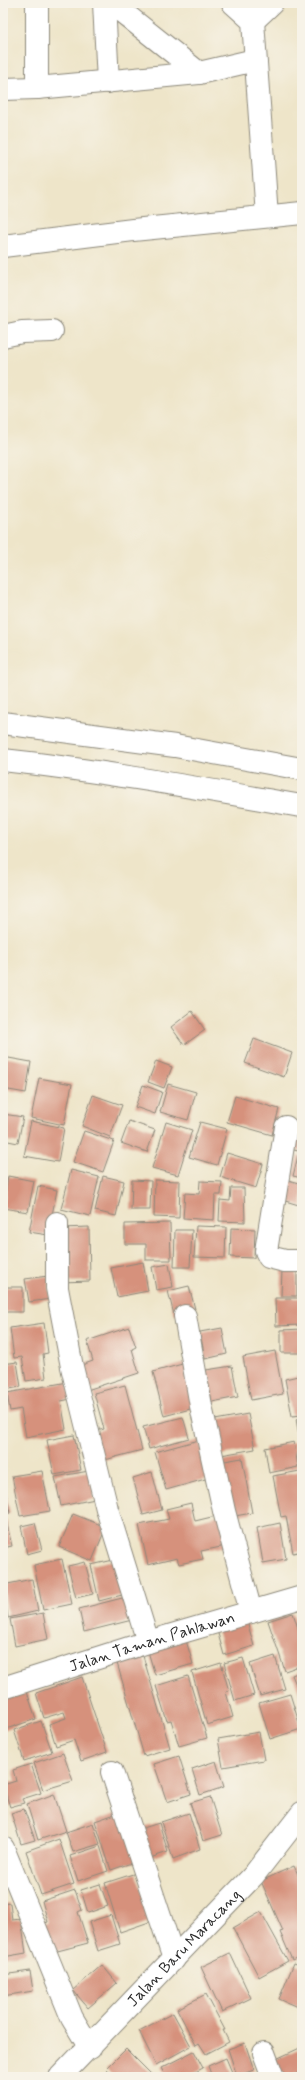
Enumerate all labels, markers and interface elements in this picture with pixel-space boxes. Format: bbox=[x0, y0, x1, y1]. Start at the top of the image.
street label: Jalan Taman Pahlawan bbox=[66, 1607, 237, 1677]
street label: Jalan Baru Maracang bbox=[122, 1884, 246, 2011]

